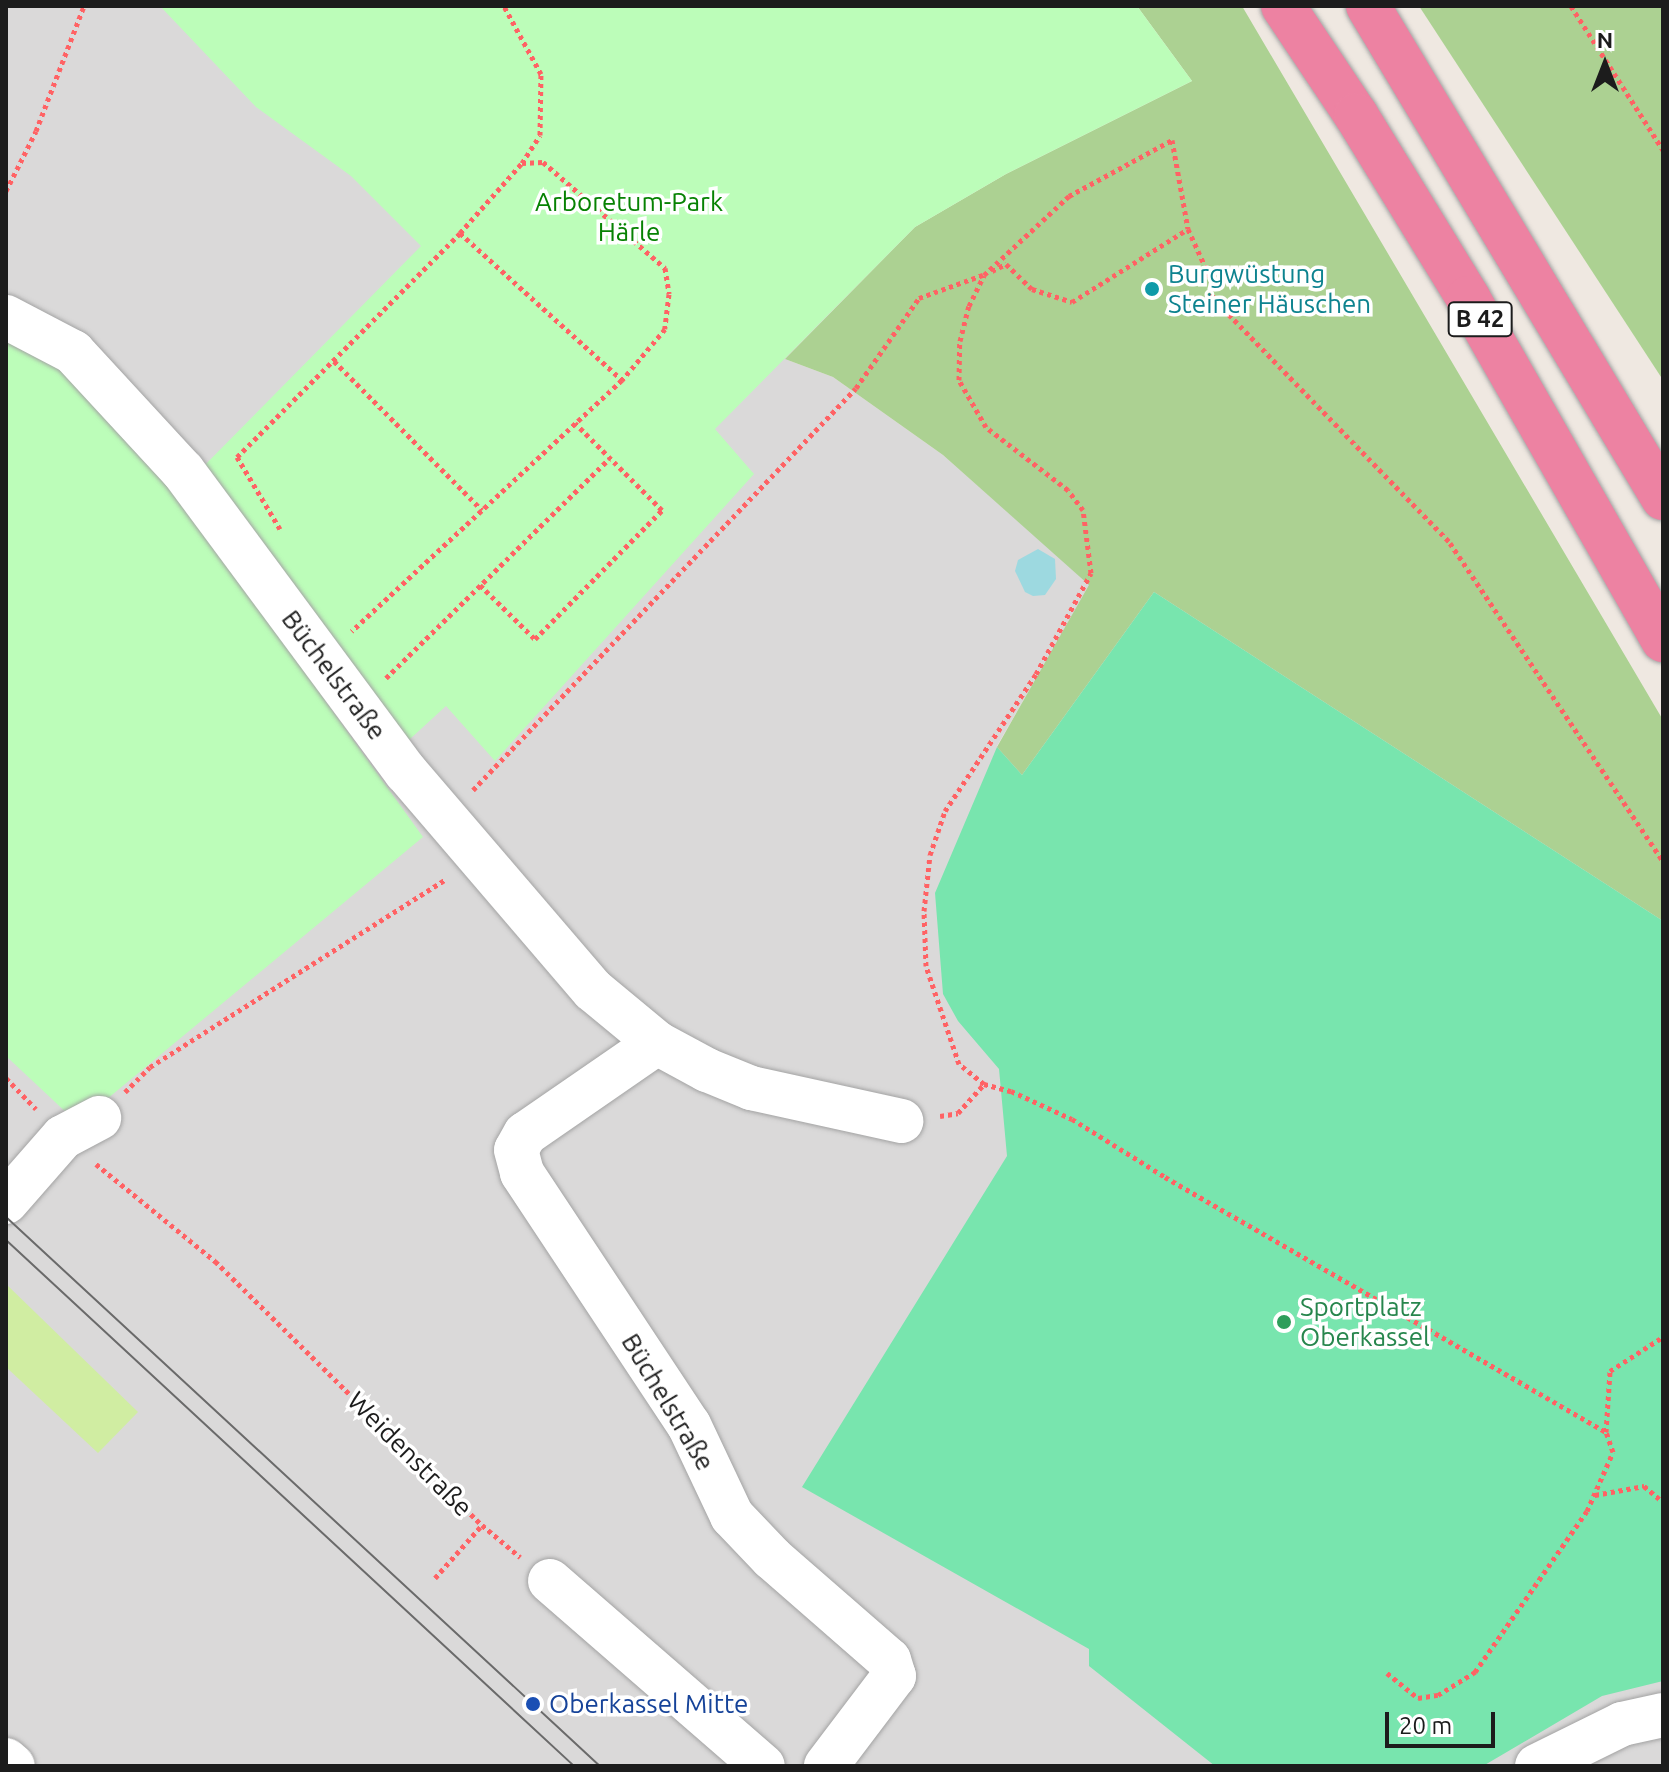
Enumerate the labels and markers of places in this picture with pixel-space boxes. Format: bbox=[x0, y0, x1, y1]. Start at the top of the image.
place label: Burgwüstung Steiner Häuschen bbox=[1168, 258, 1371, 320]
marker: Burgwüstung Steiner Häuschen bbox=[1143, 280, 1161, 298]
place label: Sportplatz Oberkassel bbox=[1300, 1291, 1430, 1352]
marker: Sportplatz Oberkassel bbox=[1275, 1313, 1293, 1331]
place label: Oberkassel Mitte bbox=[549, 1688, 748, 1720]
marker: Oberkassel Mitte bbox=[524, 1695, 542, 1713]

